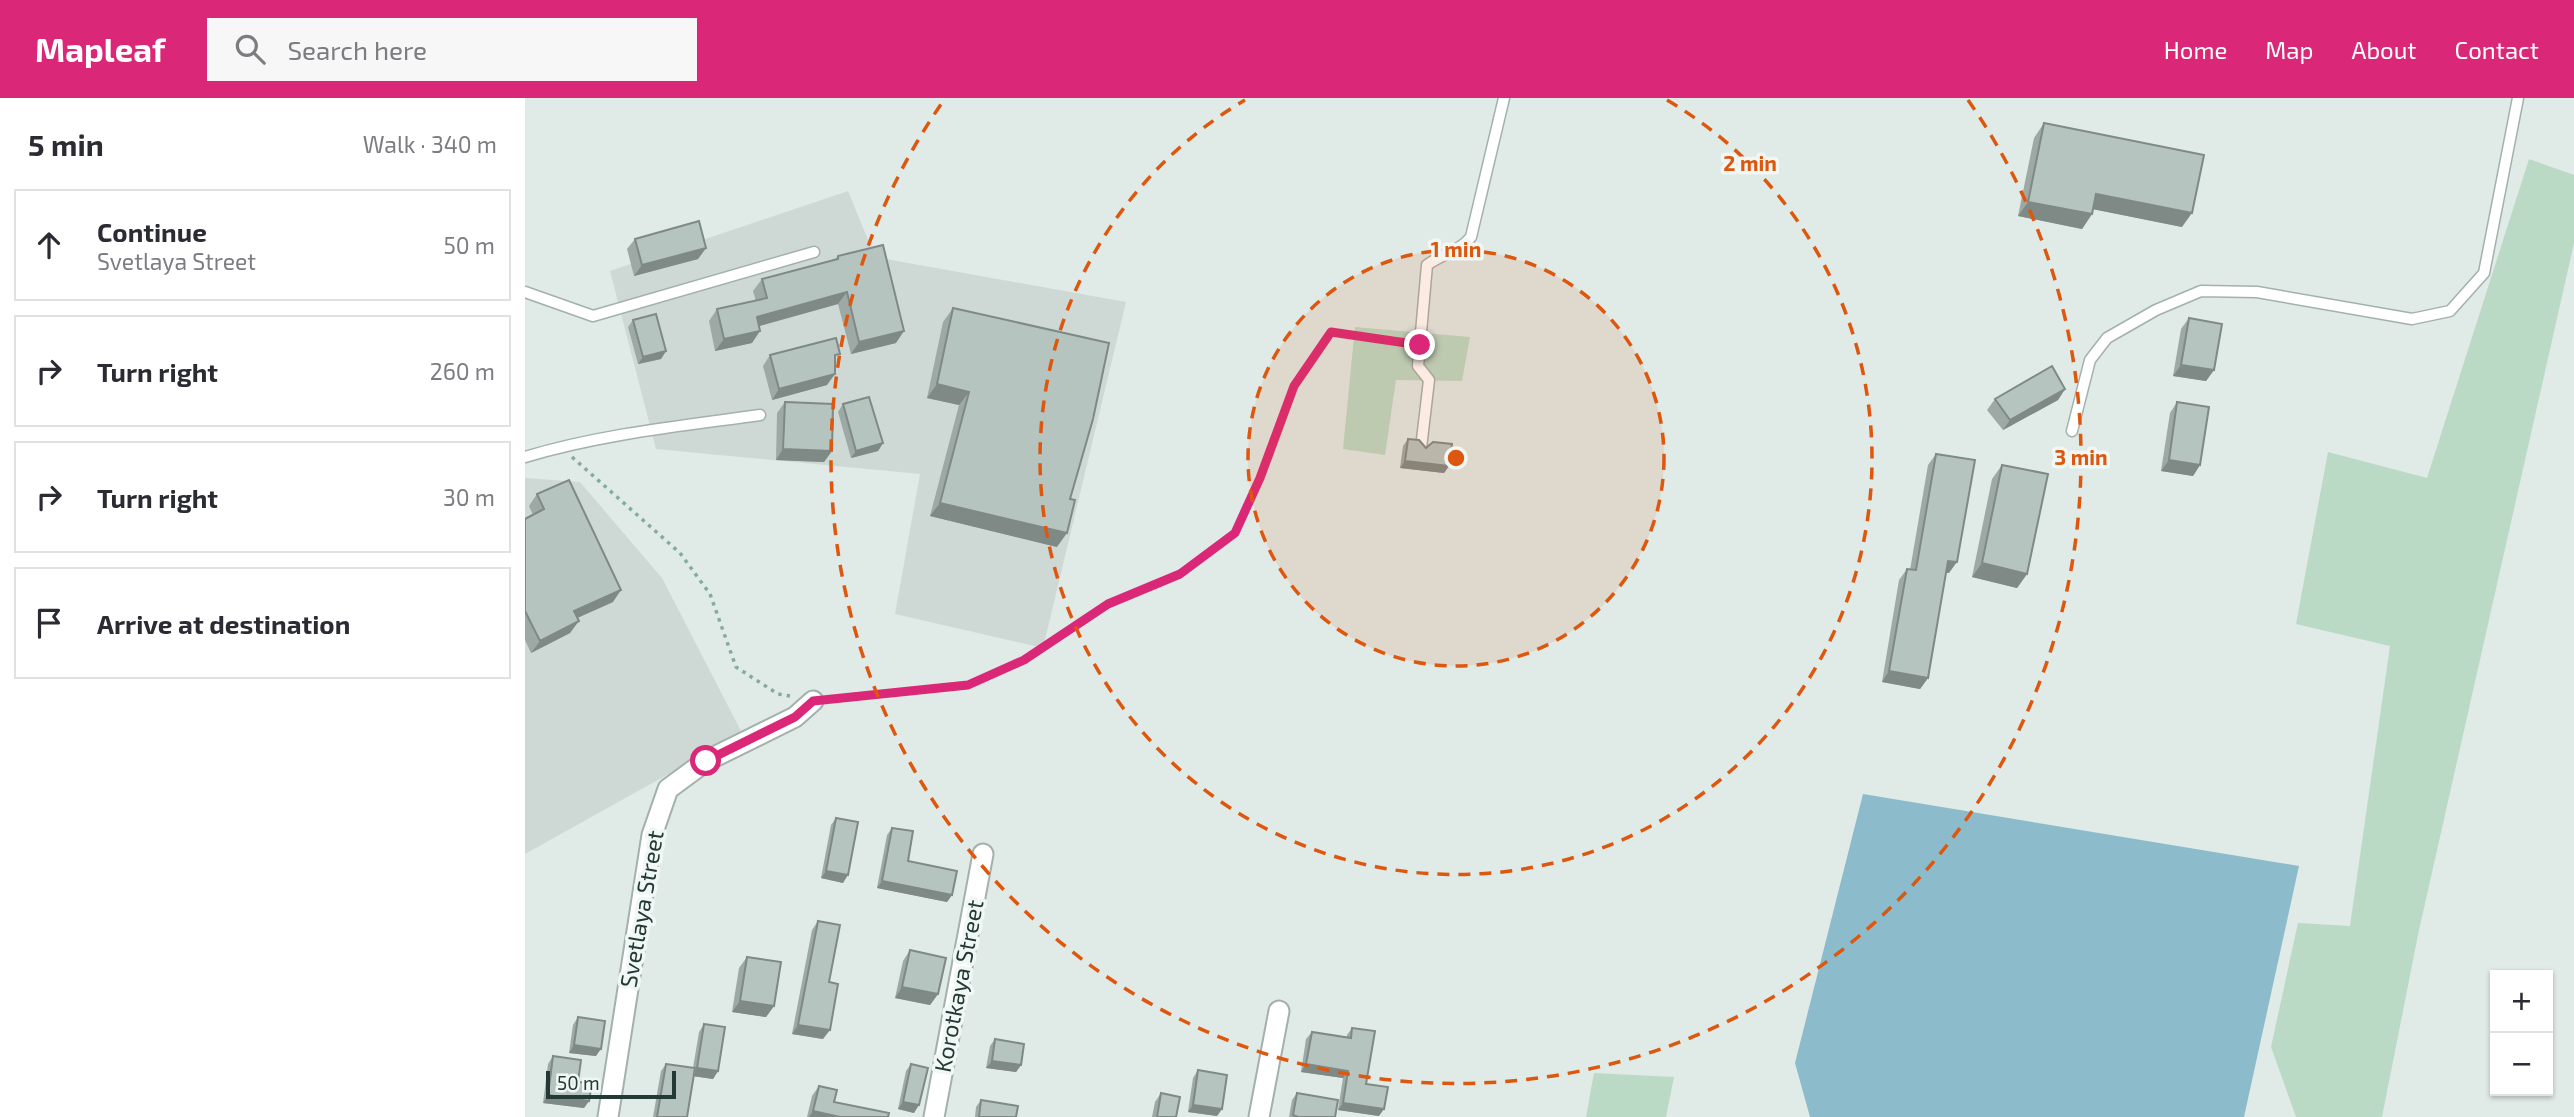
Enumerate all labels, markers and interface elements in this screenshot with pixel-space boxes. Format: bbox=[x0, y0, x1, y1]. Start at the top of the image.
search box bbox=[207, 18, 697, 81]
text: Mapleaf bbox=[35, 29, 165, 69]
icon: search bbox=[231, 30, 269, 68]
text: Search here bbox=[287, 34, 427, 65]
text: Home bbox=[2164, 35, 2227, 64]
text: Map bbox=[2265, 35, 2313, 64]
text: About bbox=[2351, 35, 2417, 64]
text: Contact bbox=[2455, 35, 2539, 64]
text: 5 min bbox=[28, 126, 104, 162]
text: Walk · 340 m bbox=[363, 130, 497, 158]
text: 2 min bbox=[1723, 150, 1777, 175]
text: Continue bbox=[97, 216, 207, 247]
icon: ahead bbox=[30, 226, 68, 264]
text: 50 m bbox=[444, 231, 495, 259]
text: 1 min bbox=[1431, 236, 1481, 261]
text: Svetlaya Street bbox=[97, 247, 256, 275]
route end bbox=[1404, 329, 1435, 360]
icon: right bbox=[30, 352, 68, 390]
text: Turn right bbox=[97, 356, 218, 387]
text: 260 m bbox=[430, 357, 495, 385]
text: 3 min bbox=[2054, 444, 2108, 469]
centre of rings bbox=[1444, 446, 1468, 470]
icon: right bbox=[30, 478, 68, 516]
text: Turn right bbox=[97, 482, 218, 513]
text: 30 m bbox=[443, 483, 495, 511]
icon: arrive bbox=[30, 604, 68, 642]
text: Arrive at destination bbox=[97, 608, 350, 639]
route start bbox=[690, 745, 721, 776]
street label: Svetlaya Street bbox=[613, 828, 669, 990]
street label: Korotkaya Street bbox=[928, 897, 989, 1074]
map controls bbox=[2490, 970, 2553, 1096]
button: + bbox=[2490, 970, 2553, 1033]
button: − bbox=[2490, 1033, 2553, 1096]
scale bar bbox=[546, 1068, 675, 1100]
text: 50 m bbox=[557, 1071, 600, 1094]

